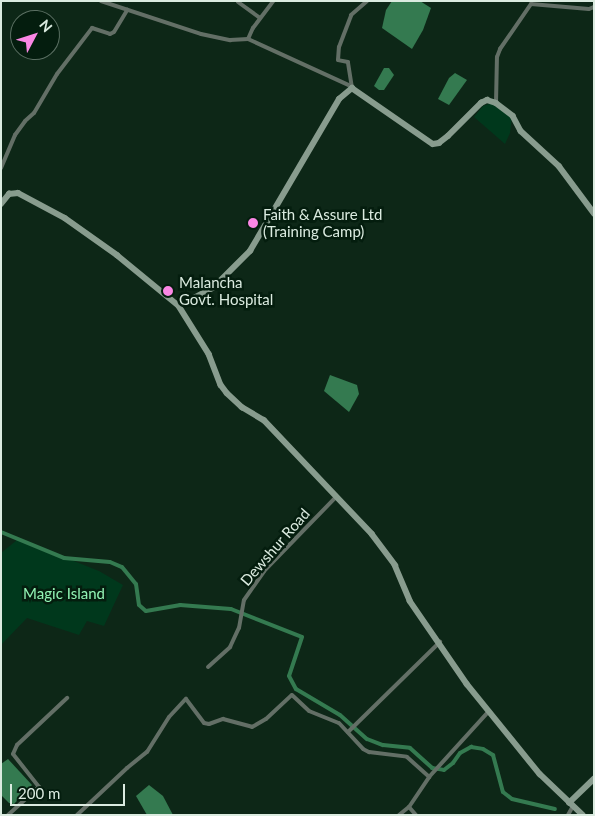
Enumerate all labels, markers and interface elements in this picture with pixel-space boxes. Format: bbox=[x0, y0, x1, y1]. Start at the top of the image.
north arrow bbox=[10, 10, 60, 60]
text: N bbox=[36, 16, 56, 35]
place label: Faith & Assure Ltd (Training Camp) bbox=[263, 205, 383, 240]
marker: Faith & Assure Ltd (Training Camp) bbox=[247, 217, 259, 229]
place label: Malancha Govt. Hospital bbox=[179, 273, 273, 308]
marker: Malancha Govt. Hospital bbox=[161, 284, 175, 298]
street label: Dewshur Road bbox=[236, 505, 314, 589]
park label: Magic Island bbox=[23, 585, 105, 603]
scale bar bbox=[12, 774, 128, 806]
text: 200 m bbox=[18, 784, 60, 802]

